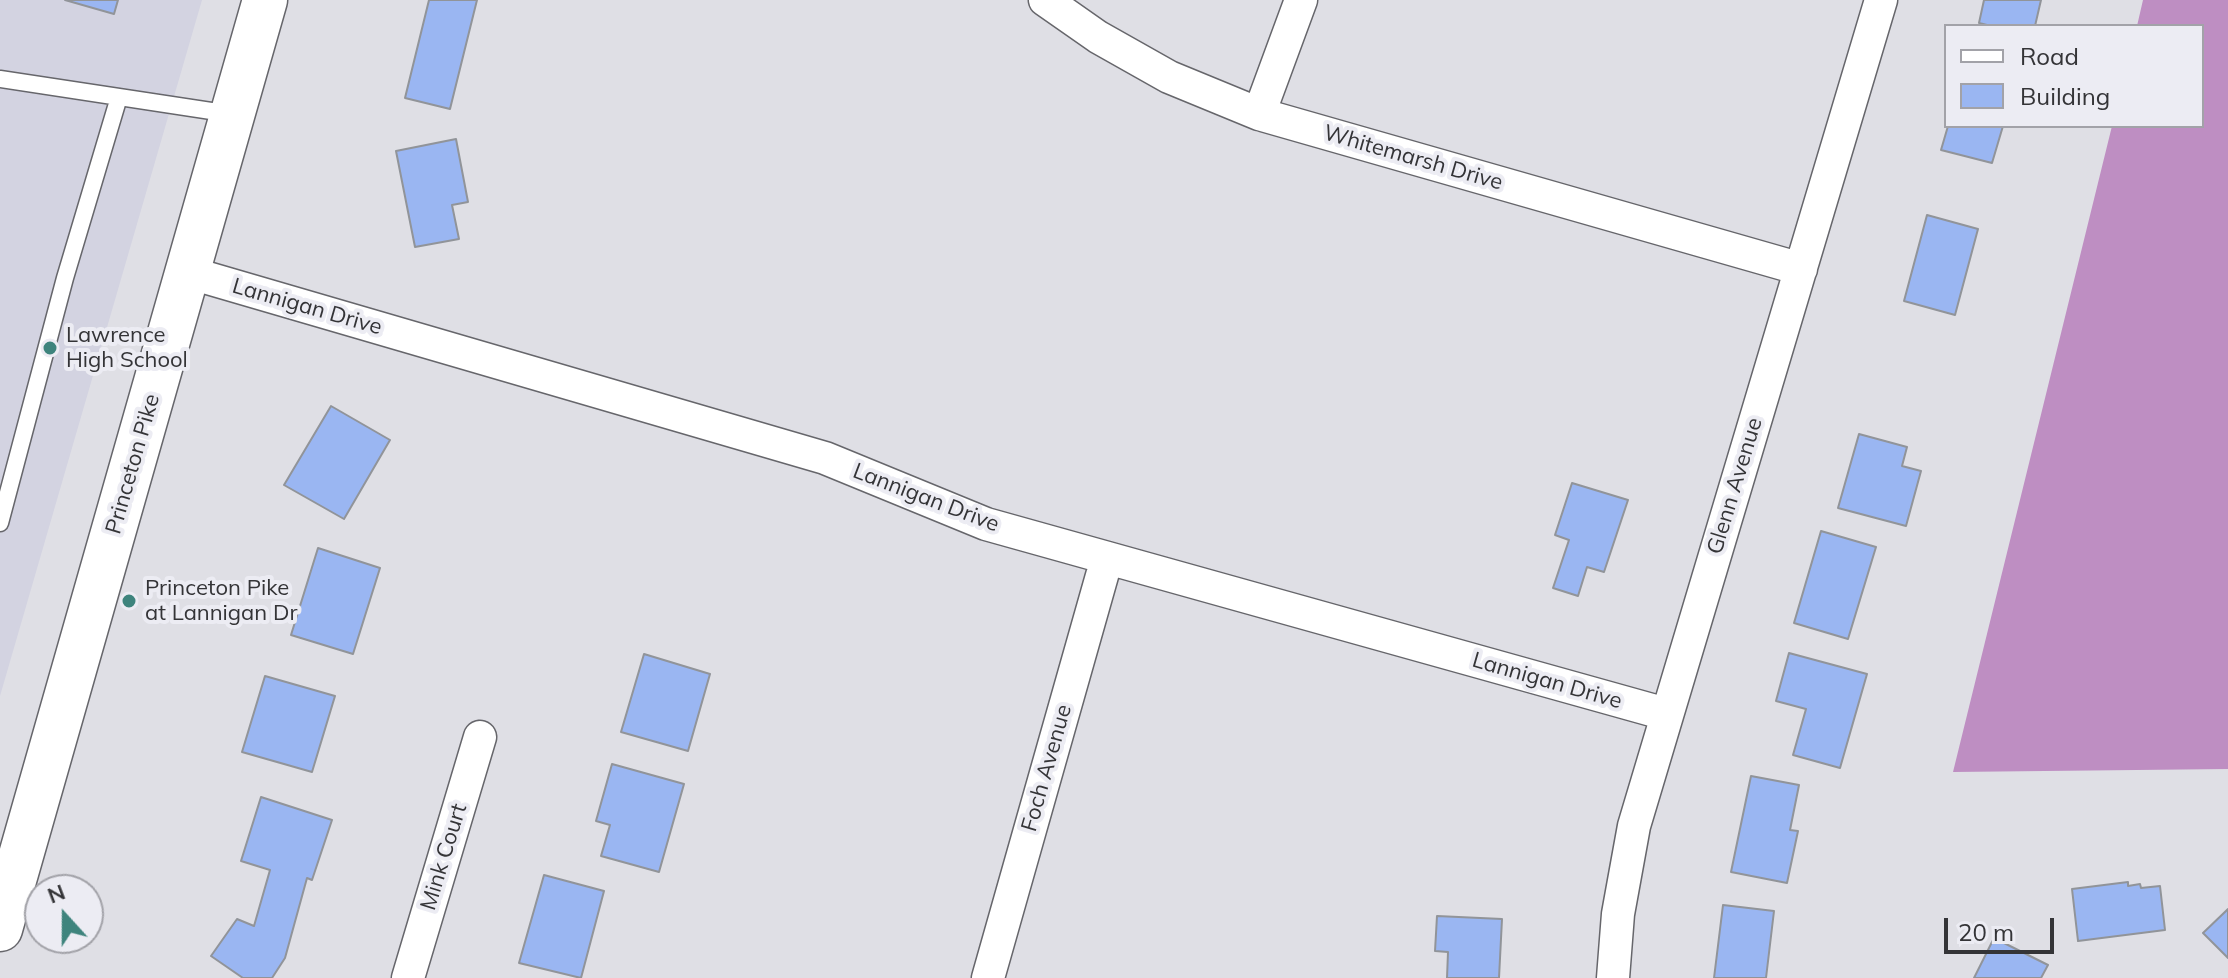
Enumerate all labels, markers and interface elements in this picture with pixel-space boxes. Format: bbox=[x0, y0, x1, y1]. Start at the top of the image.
legend bbox=[1944, 24, 2204, 128]
text: Road bbox=[2020, 41, 2079, 71]
text: Building bbox=[2020, 81, 2110, 111]
street label: Whitemarsh Drive bbox=[1320, 120, 1506, 196]
street label: Lannigan Drive bbox=[229, 273, 385, 341]
place label: Lawrence High School bbox=[66, 322, 188, 374]
marker: Lawrence High School bbox=[41, 339, 59, 357]
street label: Princeton Pike bbox=[100, 391, 166, 537]
street label: Glenn Avenue bbox=[1702, 415, 1768, 557]
street label: Lannigan Drive bbox=[849, 458, 1003, 538]
place label: Princeton Pike at Lannigan Dr bbox=[145, 575, 297, 626]
marker: Princeton Pike at Lannigan Dr bbox=[120, 592, 138, 610]
street label: Lannigan Drive bbox=[1469, 647, 1625, 715]
street label: Foch Avenue bbox=[1016, 702, 1078, 834]
street label: Mink Court bbox=[415, 801, 473, 913]
north arrow bbox=[24, 874, 104, 954]
text: N bbox=[43, 877, 69, 910]
scale bar bbox=[1948, 902, 2058, 952]
text: 20 m bbox=[1958, 917, 2014, 947]

